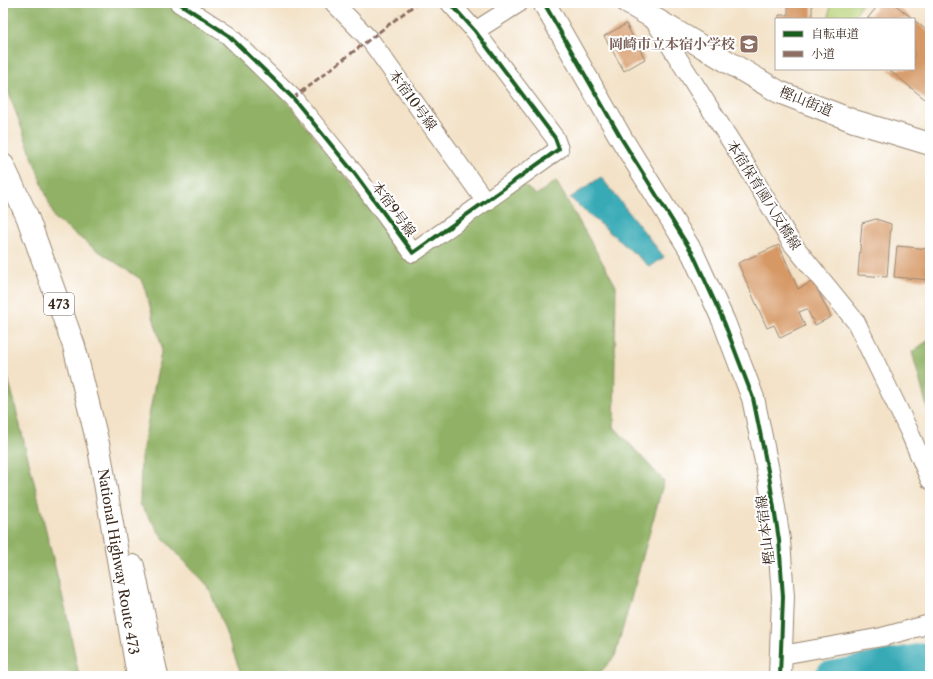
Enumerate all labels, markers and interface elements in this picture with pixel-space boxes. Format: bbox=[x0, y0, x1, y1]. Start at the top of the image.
legend bbox=[775, 18, 915, 70]
text: 自転車道 bbox=[811, 26, 859, 41]
school or university icon: 岡崎市立本宿小学校 bbox=[738, 33, 760, 55]
place label: 岡崎市立本宿小学校 bbox=[609, 35, 735, 53]
text: 小道 bbox=[811, 46, 835, 61]
street label: 本宿10号線 bbox=[385, 66, 441, 134]
street label: 樫山街道 bbox=[777, 82, 835, 120]
street label: 本宿保育園八反橋線 bbox=[723, 137, 805, 253]
street label: 本宿9号線 bbox=[368, 178, 420, 240]
road number: 473 bbox=[44, 293, 74, 315]
street label: National Highway Route 473 bbox=[94, 467, 143, 656]
street label: 樫山本宿線 bbox=[752, 494, 778, 566]

